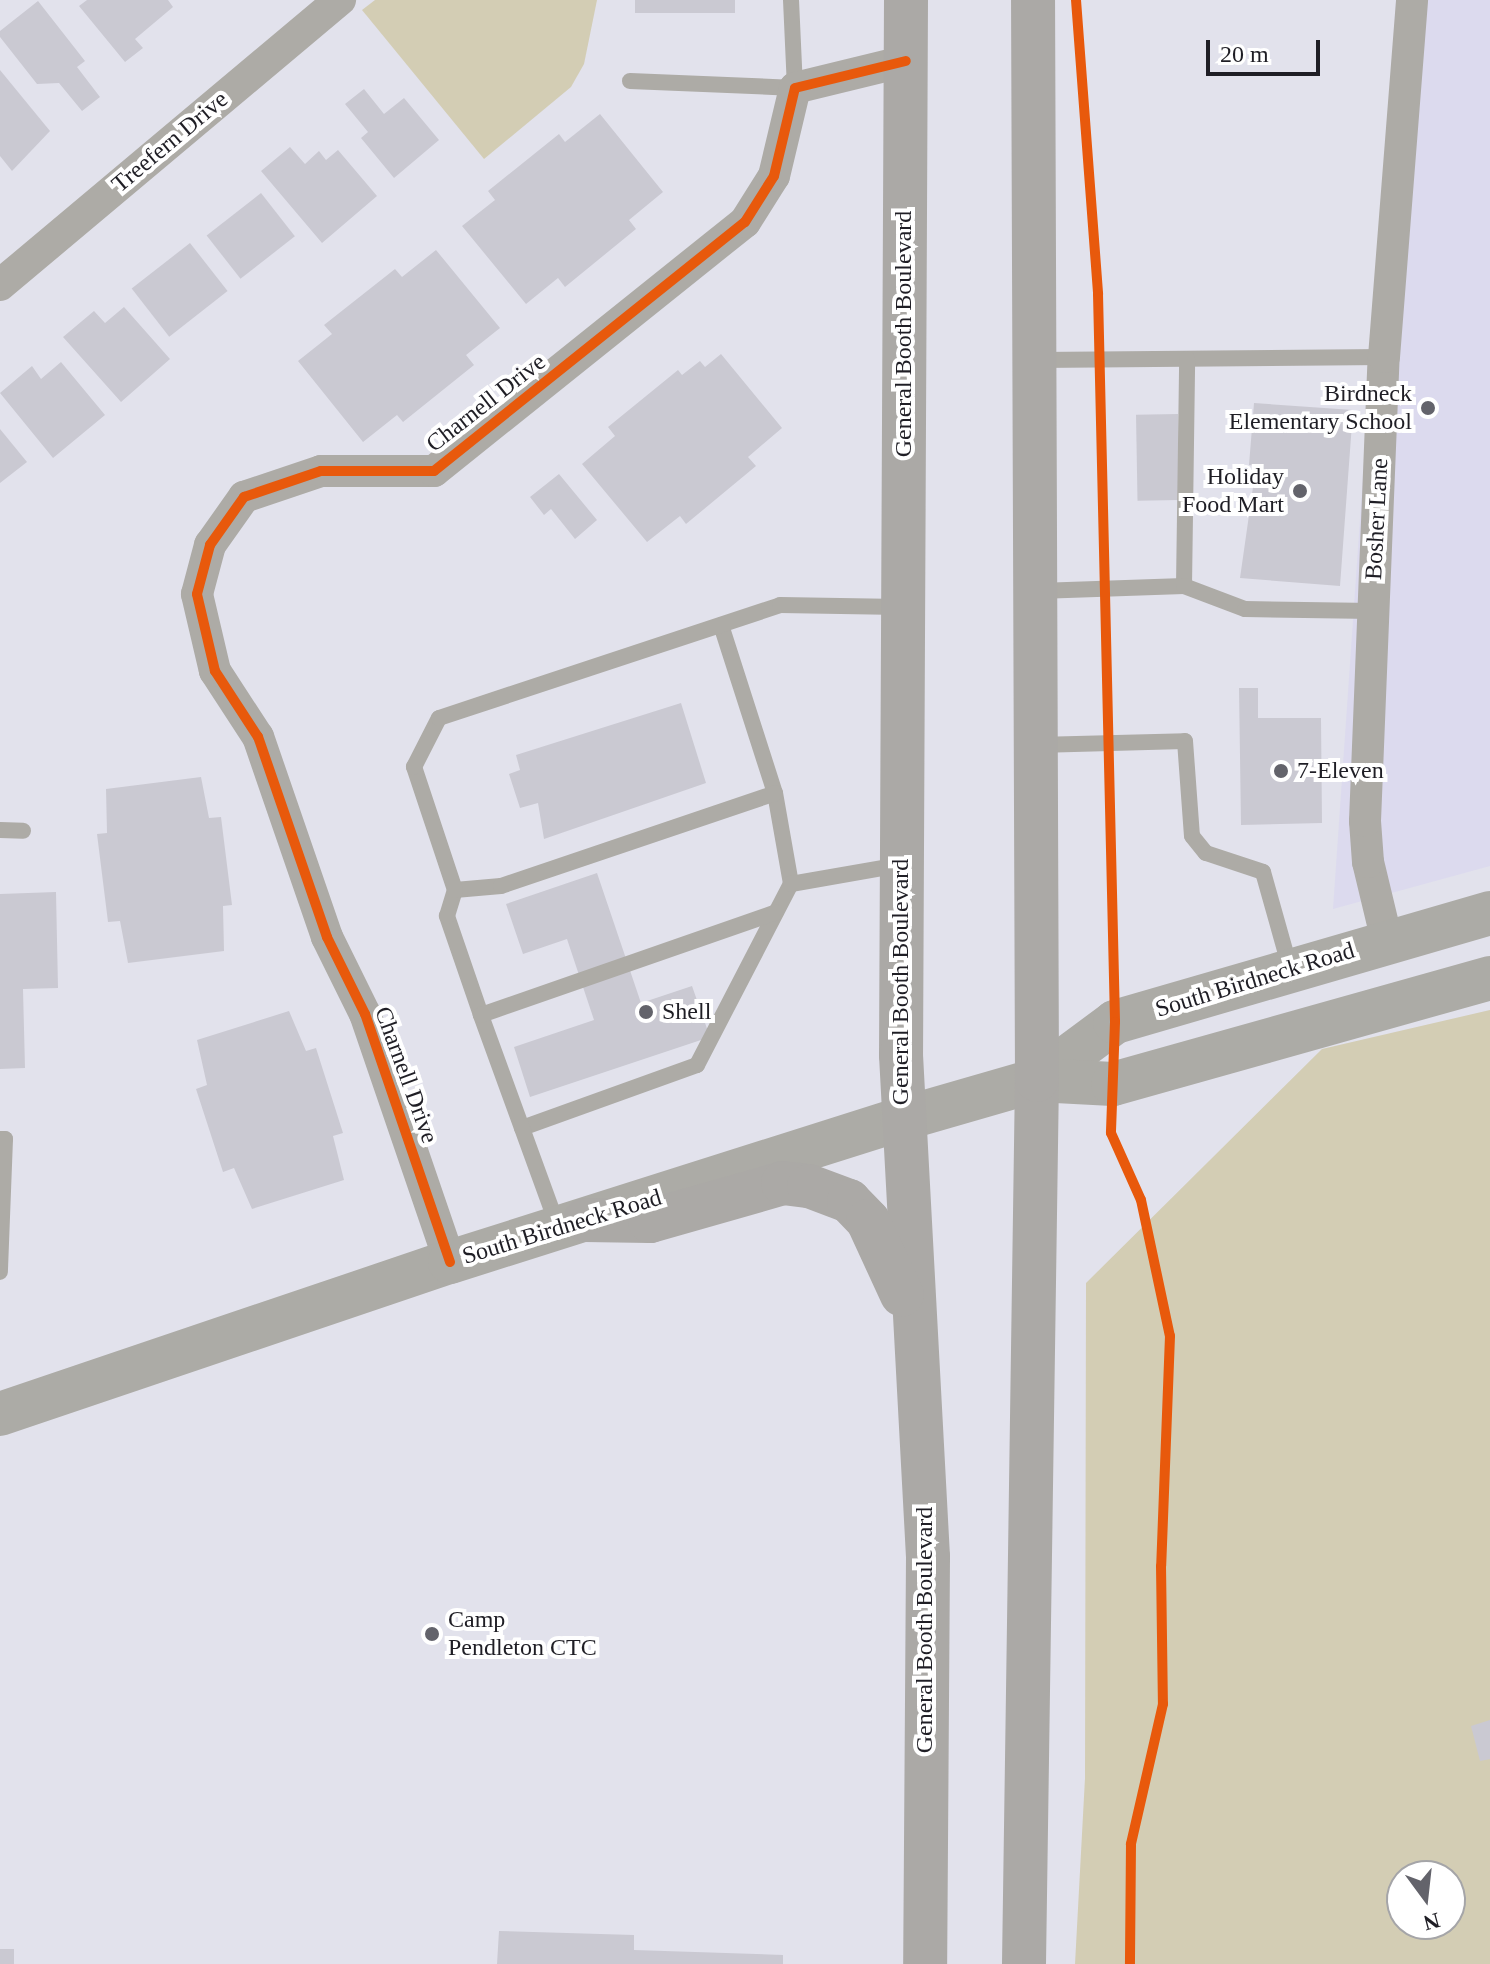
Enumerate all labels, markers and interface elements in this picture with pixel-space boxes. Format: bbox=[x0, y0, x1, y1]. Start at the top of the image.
scale bar bbox=[1210, 24, 1324, 74]
text: 20 m bbox=[1220, 41, 1269, 67]
street label: Treefern Drive bbox=[106, 85, 234, 199]
street label: General Booth Boulevard bbox=[890, 211, 918, 457]
street label: Charnell Drive bbox=[421, 348, 551, 458]
place label: Birdneck Elementary School bbox=[1229, 380, 1412, 436]
marker: Birdneck Elementary School bbox=[1419, 399, 1437, 417]
street label: Bosher Lane bbox=[1359, 457, 1395, 581]
place label: Holiday Food Mart bbox=[1182, 463, 1284, 519]
marker: Holiday Food Mart bbox=[1291, 482, 1309, 500]
place label: 7-Eleven bbox=[1297, 757, 1384, 785]
marker: 7-Eleven bbox=[1272, 762, 1290, 780]
street label: General Booth Boulevard bbox=[887, 859, 915, 1105]
street label: South Birdneck Road bbox=[1152, 936, 1358, 1024]
place label: Shell bbox=[662, 998, 711, 1026]
street label: Charnell Drive bbox=[368, 1003, 444, 1147]
marker: Shell bbox=[637, 1003, 655, 1021]
street label: South Birdneck Road bbox=[459, 1183, 665, 1271]
street label: General Booth Boulevard bbox=[911, 1507, 939, 1753]
place label: Camp Pendleton CTC bbox=[448, 1606, 597, 1662]
marker: Camp Pendleton CTC bbox=[423, 1625, 441, 1643]
north arrow bbox=[1386, 1860, 1466, 1940]
text: N bbox=[1421, 1908, 1443, 1936]

